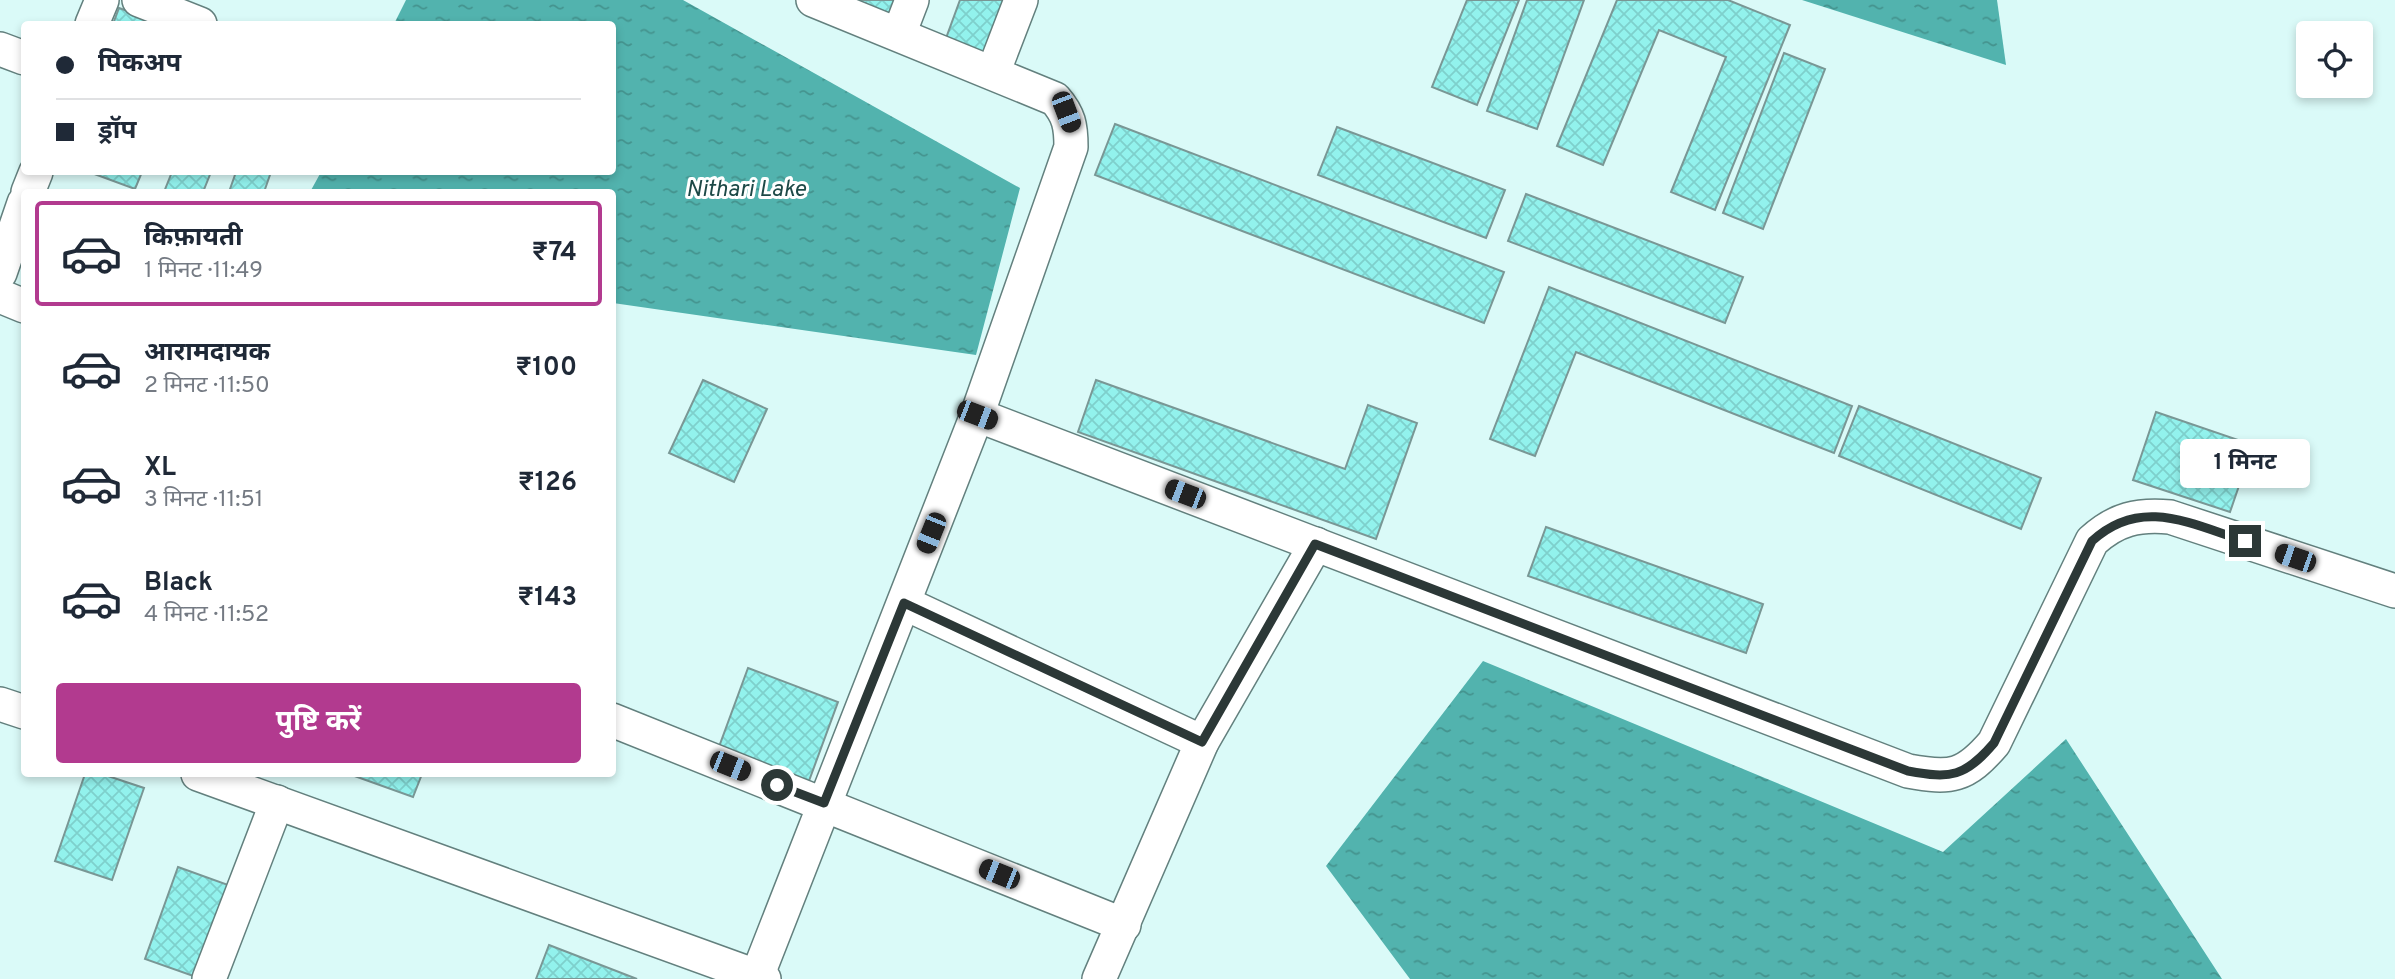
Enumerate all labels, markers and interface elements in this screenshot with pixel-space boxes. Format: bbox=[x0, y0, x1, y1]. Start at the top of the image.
map controls bbox=[2296, 21, 2373, 98]
button: locate bbox=[2296, 21, 2373, 98]
text: पिकअप bbox=[98, 48, 181, 81]
car bbox=[1049, 89, 1084, 135]
text: ड्रॉप bbox=[98, 115, 136, 148]
water label: Nithari Lake bbox=[686, 176, 807, 205]
icon: car bbox=[60, 222, 123, 285]
text: किफ़ायती bbox=[144, 222, 243, 255]
text: ₹74 bbox=[531, 237, 577, 270]
text: 1 मिनट · 11:49 bbox=[144, 257, 263, 286]
icon: car bbox=[60, 337, 123, 400]
text: आरामदायक bbox=[144, 337, 270, 370]
text: ₹100 bbox=[515, 352, 577, 385]
text: 2 मिनट · 11:50 bbox=[144, 372, 270, 401]
car bbox=[954, 398, 1001, 432]
callout: 1 मिनट bbox=[2180, 440, 2310, 489]
text: 1 मिनट bbox=[2213, 449, 2277, 478]
icon: car bbox=[60, 452, 123, 515]
text: XL bbox=[144, 452, 176, 485]
text: ₹126 bbox=[518, 467, 577, 500]
car bbox=[1162, 477, 1209, 511]
text: 3 मिनट · 11:51 bbox=[144, 486, 263, 515]
car bbox=[914, 510, 949, 556]
route end bbox=[2229, 525, 2261, 557]
car bbox=[2272, 541, 2319, 575]
icon: car bbox=[60, 567, 123, 630]
text: Black bbox=[144, 567, 213, 600]
text: ₹143 bbox=[517, 582, 577, 615]
text: 4 मिनट · 11:52 bbox=[144, 601, 269, 630]
button: पुष्टि करें bbox=[56, 683, 581, 763]
car bbox=[707, 748, 754, 784]
route start bbox=[761, 769, 793, 801]
car bbox=[976, 856, 1023, 892]

